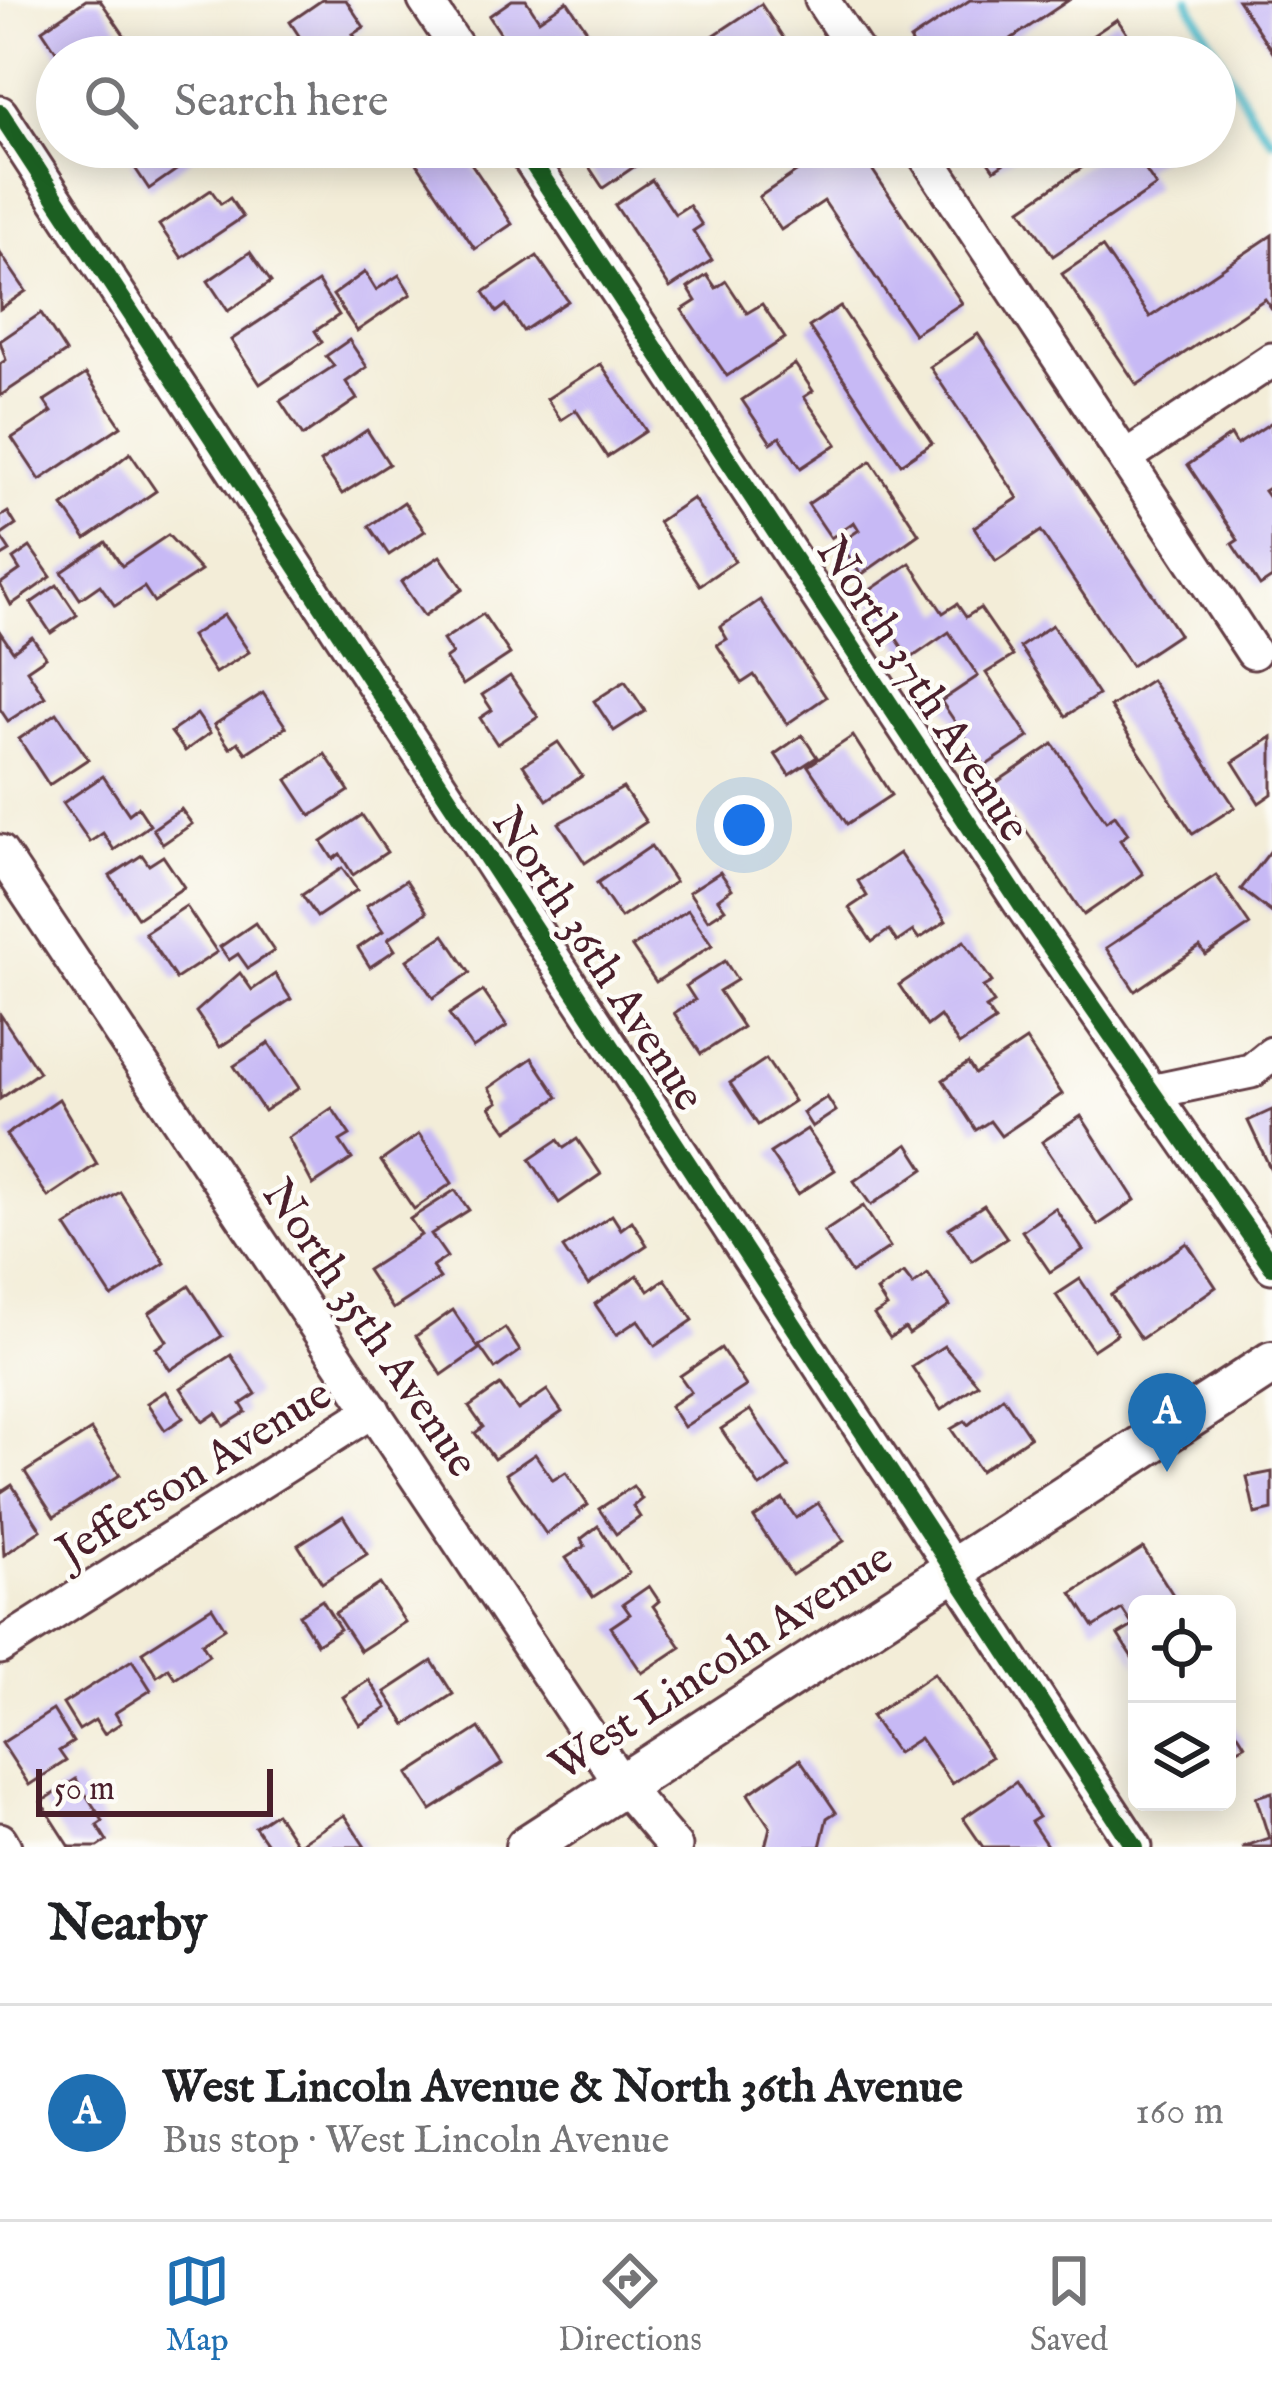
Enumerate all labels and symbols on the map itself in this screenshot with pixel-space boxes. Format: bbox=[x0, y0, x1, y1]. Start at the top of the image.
street label: North 37th Avenue bbox=[802, 527, 1042, 853]
your location bbox=[714, 795, 774, 855]
street label: North 36th Avenue bbox=[478, 798, 716, 1122]
street label: North 35th Avenue bbox=[248, 1169, 490, 1489]
street label: Jefferson Avenue bbox=[43, 1367, 343, 1584]
pin: A bbox=[1128, 1373, 1206, 1472]
street label: West Lincoln Avenue bbox=[540, 1531, 904, 1795]
scale bar bbox=[36, 1763, 273, 1816]

